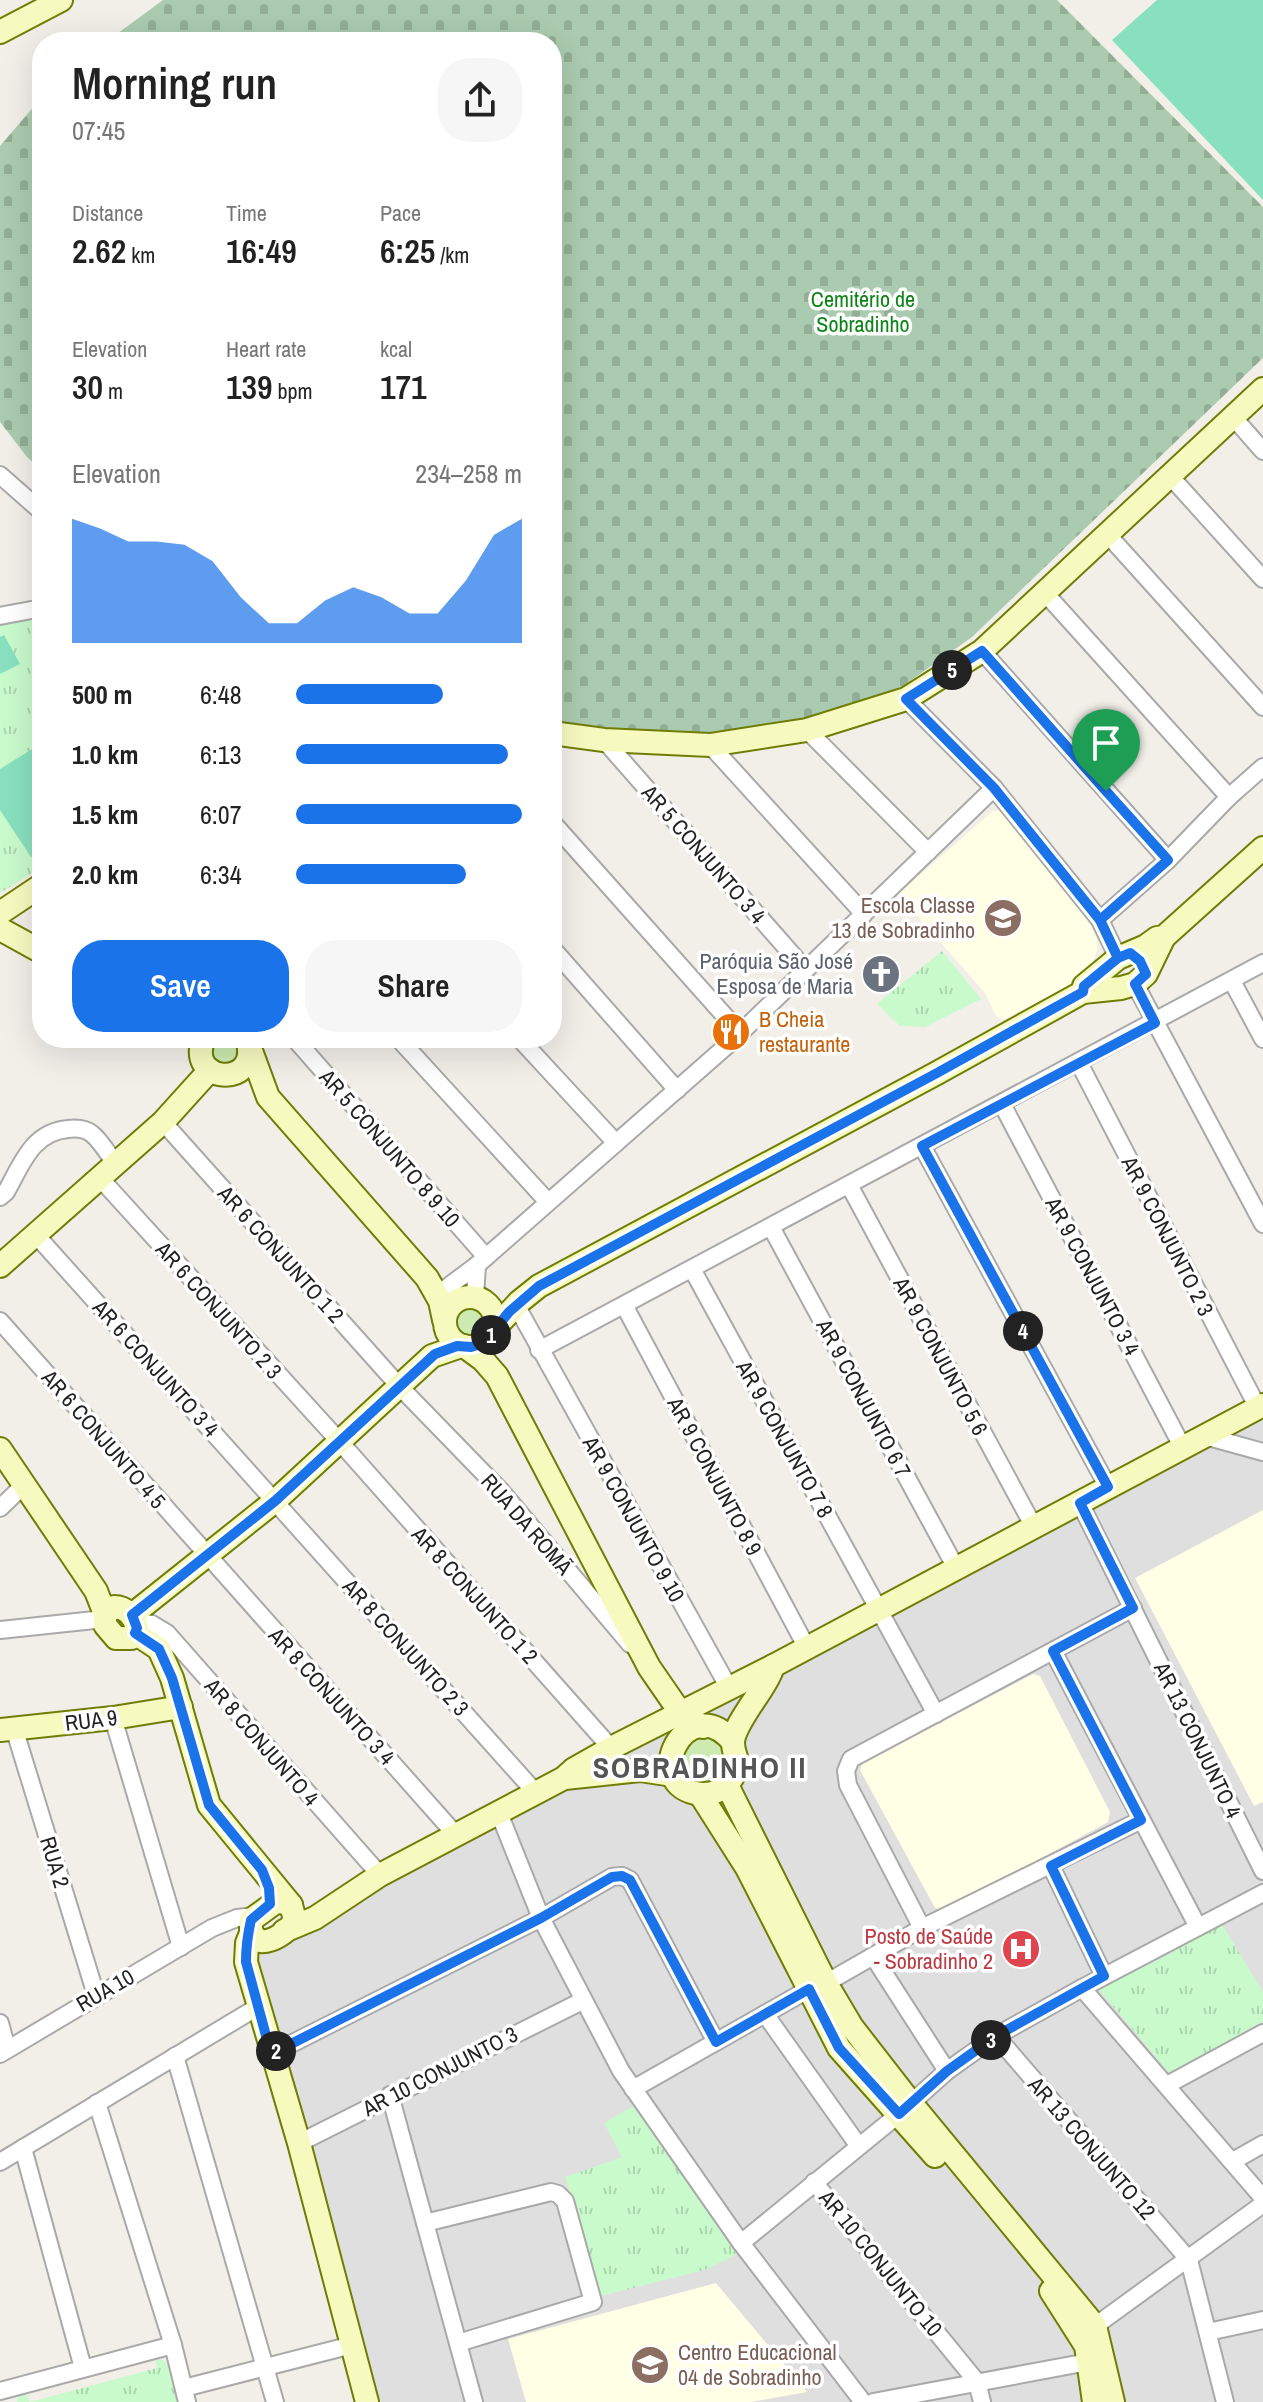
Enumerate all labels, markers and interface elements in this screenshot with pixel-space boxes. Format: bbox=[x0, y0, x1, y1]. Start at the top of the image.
text: Morning run bbox=[72, 53, 277, 113]
button: share bbox=[438, 58, 522, 142]
text: 07:45 bbox=[72, 113, 125, 148]
text: Distance bbox=[72, 198, 143, 228]
text: Time bbox=[226, 198, 267, 228]
text: Pace bbox=[380, 198, 421, 228]
text: 2.62 bbox=[72, 228, 126, 274]
text: 16:49 bbox=[226, 228, 297, 274]
text: 6:25 bbox=[380, 228, 435, 274]
text: km bbox=[126, 240, 155, 270]
text: /km bbox=[435, 240, 469, 270]
park label: Cemitério de Sobradinho bbox=[811, 284, 915, 339]
text: Elevation bbox=[72, 334, 147, 364]
text: Heart rate bbox=[226, 334, 306, 364]
text: kcal bbox=[380, 334, 412, 364]
text: 30 bbox=[72, 364, 103, 410]
text: 139 bbox=[226, 364, 273, 410]
text: 171 bbox=[380, 364, 427, 410]
text: m bbox=[103, 376, 123, 406]
text: bpm bbox=[273, 376, 313, 406]
text: Elevation bbox=[72, 456, 161, 491]
text: 234–258 m bbox=[415, 456, 522, 491]
pin: 5 bbox=[932, 650, 972, 690]
text: 5 bbox=[947, 655, 957, 685]
text: 500 m bbox=[72, 677, 132, 712]
text: 6:48 bbox=[200, 677, 242, 712]
pin bbox=[1072, 709, 1140, 791]
icon: arrive bbox=[1084, 721, 1128, 765]
text: 1.0 km bbox=[72, 737, 138, 772]
text: 6:13 bbox=[200, 737, 242, 772]
street label: AR 5 CONJUNTO 3 4 bbox=[635, 777, 773, 930]
text: 1.5 km bbox=[72, 797, 138, 832]
text: 6:07 bbox=[200, 797, 242, 832]
text: 2.0 km bbox=[72, 857, 138, 892]
text: 6:34 bbox=[200, 857, 242, 892]
place label: Escola Classe 13 de Sobradinho bbox=[832, 890, 975, 945]
school or university icon: Escola Classe 13 de Sobradinho bbox=[982, 897, 1024, 939]
button: Save bbox=[72, 940, 289, 1032]
button: Share bbox=[305, 940, 522, 1032]
place label: Paróquia São José Esposa de Maria bbox=[700, 946, 853, 1001]
church icon: Paróquia São José Esposa de Maria bbox=[860, 953, 902, 995]
place label: B Cheia restaurante bbox=[759, 1004, 850, 1059]
restaurant icon: B Cheia restaurante bbox=[710, 1011, 752, 1053]
street label: AR 5 CONJUNTO 8 9 10 bbox=[312, 1062, 467, 1233]
street label: AR 9 CONJUNTO 2 3 bbox=[1114, 1150, 1221, 1321]
street label: AR 6 CONJUNTO 1 2 bbox=[211, 1178, 351, 1329]
street label: AR 9 CONJUNTO 3 4 bbox=[1038, 1191, 1147, 1360]
street label: AR 6 CONJUNTO 2 3 bbox=[149, 1234, 289, 1385]
street label: AR 9 CONJUNTO 5 6 bbox=[886, 1271, 995, 1440]
street label: AR 6 CONJUNTO 3 4 bbox=[86, 1292, 226, 1443]
pin: 4 bbox=[1003, 1311, 1043, 1351]
street label: AR 9 CONJUNTO 6 7 bbox=[809, 1313, 918, 1482]
pin: 1 bbox=[471, 1315, 511, 1355]
text: 4 bbox=[1018, 1316, 1028, 1346]
text: 1 bbox=[486, 1320, 496, 1350]
street label: AR 9 CONJUNTO 7 8 bbox=[729, 1354, 841, 1523]
street label: AR 6 CONJUNTO 4 5 bbox=[35, 1362, 173, 1515]
street label: AR 9 CONJUNTO 8 9 bbox=[660, 1391, 769, 1560]
street label: AR 9 CONJUNTO 9 10 bbox=[576, 1430, 692, 1607]
street label: RUA DA ROMÃ bbox=[475, 1467, 580, 1582]
street label: AR 8 CONJUNTO 1 2 bbox=[405, 1519, 545, 1670]
street label: AR 8 CONJUNTO 2 3 bbox=[336, 1571, 476, 1722]
street label: AR 8 CONJUNTO 3 4 bbox=[262, 1620, 402, 1771]
street label: AR 13 CONJUNTO 4 bbox=[1147, 1656, 1249, 1823]
street label: AR 8 CONJUNTO 4 bbox=[198, 1671, 326, 1812]
street label: RUA 9 bbox=[63, 1702, 119, 1738]
district label: SOBRADINHO II bbox=[593, 1747, 807, 1787]
street label: RUA 2 bbox=[33, 1833, 77, 1891]
place label: Posto de Saúde - Sobradinho 2 bbox=[865, 1921, 993, 1976]
hospital icon: Posto de Saúde - Sobradinho 2 bbox=[1000, 1928, 1042, 1970]
street label: RUA 10 bbox=[71, 1961, 139, 2019]
street label: AR 10 CONJUNTO 3 bbox=[357, 2019, 523, 2123]
pin: 3 bbox=[971, 2020, 1011, 2060]
text: 3 bbox=[986, 2025, 996, 2055]
pin: 2 bbox=[256, 2031, 296, 2071]
text: 2 bbox=[271, 2036, 281, 2066]
street label: AR 13 CONJUNTO 12 bbox=[1021, 2069, 1162, 2226]
street label: AR 10 CONJUNTO 10 bbox=[812, 2183, 949, 2342]
place label: Centro Educacional 04 de Sobradinho bbox=[678, 2337, 836, 2392]
school or university icon: Centro Educacional 04 de Sobradinho bbox=[629, 2344, 671, 2386]

